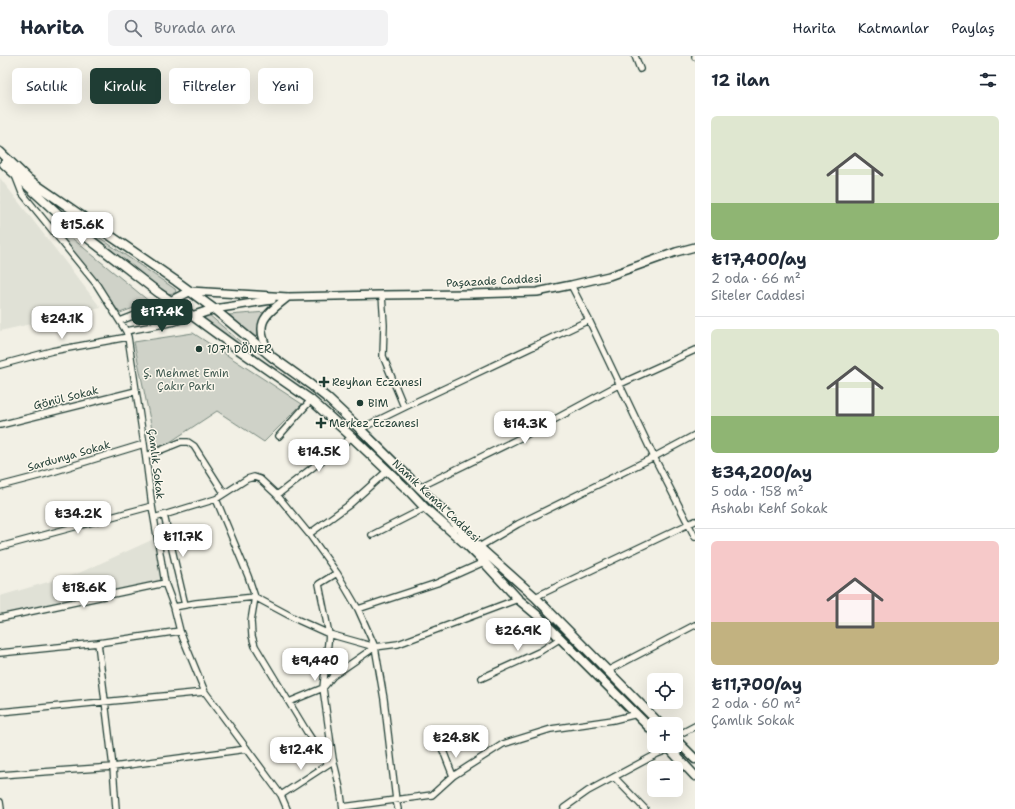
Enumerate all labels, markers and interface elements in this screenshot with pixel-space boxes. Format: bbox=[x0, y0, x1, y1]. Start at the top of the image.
search box bbox=[108, 10, 388, 46]
text: Harita bbox=[20, 15, 84, 40]
icon: search bbox=[122, 17, 144, 39]
text: Burada ara bbox=[154, 18, 235, 38]
text: Harita bbox=[793, 19, 836, 37]
text: Katmanlar bbox=[858, 19, 929, 37]
text: Paylaş bbox=[951, 19, 995, 37]
chip: Satılık bbox=[12, 68, 82, 104]
chip: Kiralık bbox=[90, 68, 161, 104]
chip: Filtreler bbox=[169, 68, 250, 104]
chip: Yeni bbox=[258, 68, 313, 104]
text: 12 ilan bbox=[711, 69, 770, 91]
icon: filters bbox=[977, 69, 999, 91]
icon: home bbox=[819, 142, 891, 214]
pin: ₺15.6K bbox=[49, 212, 115, 246]
text: ₺15.6K bbox=[60, 216, 104, 233]
text: ₺17,400/ay bbox=[711, 248, 807, 270]
text: 2 oda · 66 m² bbox=[711, 270, 801, 287]
street label: Paşazade Caddesi bbox=[446, 271, 542, 291]
text: Siteler Caddesi bbox=[711, 287, 805, 304]
pin: ₺17.4K bbox=[129, 299, 195, 333]
text: ₺17.4K bbox=[140, 303, 184, 320]
pin: ₺24.1K bbox=[29, 306, 95, 340]
text: ₺24.1K bbox=[40, 310, 84, 327]
place label: 1071 DÖNER bbox=[207, 342, 272, 357]
marker: 1071 DÖNER bbox=[194, 344, 204, 354]
icon: home bbox=[819, 355, 891, 427]
park label: Ş. Mehmet Emin Çakır Parkı bbox=[143, 366, 229, 394]
place label: Reyhan Eczanesi bbox=[332, 375, 422, 390]
marker: Reyhan Eczanesi bbox=[319, 377, 329, 387]
street label: Gönül Sokak bbox=[32, 383, 100, 413]
place label: BiM bbox=[368, 396, 389, 411]
marker: BiM bbox=[355, 398, 365, 408]
pin: ₺14.3K bbox=[492, 411, 558, 445]
text: ₺14.3K bbox=[503, 415, 547, 432]
place label: Merkez Eczanesi bbox=[329, 416, 419, 431]
marker: Merkez Eczanesi bbox=[316, 418, 326, 428]
street label: Çamlık Sokak bbox=[144, 428, 168, 500]
street label: Sardunya Sokak bbox=[26, 437, 112, 475]
pin: ₺14.5K bbox=[286, 439, 352, 473]
text: ₺14.5K bbox=[297, 443, 341, 460]
street label: Namık Kemal Caddesi bbox=[389, 456, 483, 546]
text: ₺34,200/ay bbox=[711, 461, 812, 483]
text: 5 oda · 158 m² bbox=[711, 483, 804, 500]
text: Ashabı Kehf Sokak bbox=[711, 500, 828, 517]
pin: ₺34.2K bbox=[45, 501, 111, 535]
text: ₺34.2K bbox=[54, 505, 102, 522]
pin: ₺11.7K bbox=[150, 524, 216, 558]
text: ₺11.7K bbox=[163, 528, 203, 545]
icon: home bbox=[819, 567, 891, 639]
pin: ₺18.6K bbox=[51, 575, 117, 609]
text: ₺18.6K bbox=[62, 579, 106, 596]
pin: ₺26.9K bbox=[485, 618, 551, 652]
text: ₺26.9K bbox=[495, 622, 541, 639]
pin: ₺9,440 bbox=[282, 648, 348, 682]
text: ₺9,440 bbox=[291, 652, 339, 669]
map controls bbox=[647, 673, 683, 797]
button: locate bbox=[647, 673, 683, 709]
text: ₺11,700/ay bbox=[711, 673, 802, 695]
text: 2 oda · 60 m² bbox=[711, 695, 801, 712]
text: Çamlık Sokak bbox=[711, 712, 795, 729]
button: + bbox=[647, 717, 683, 753]
pin: ₺24.8K bbox=[423, 725, 489, 759]
text: ₺24.8K bbox=[432, 729, 480, 746]
pin: ₺12.4K bbox=[268, 737, 334, 771]
text: ₺12.4K bbox=[279, 741, 323, 758]
button: − bbox=[647, 761, 683, 797]

